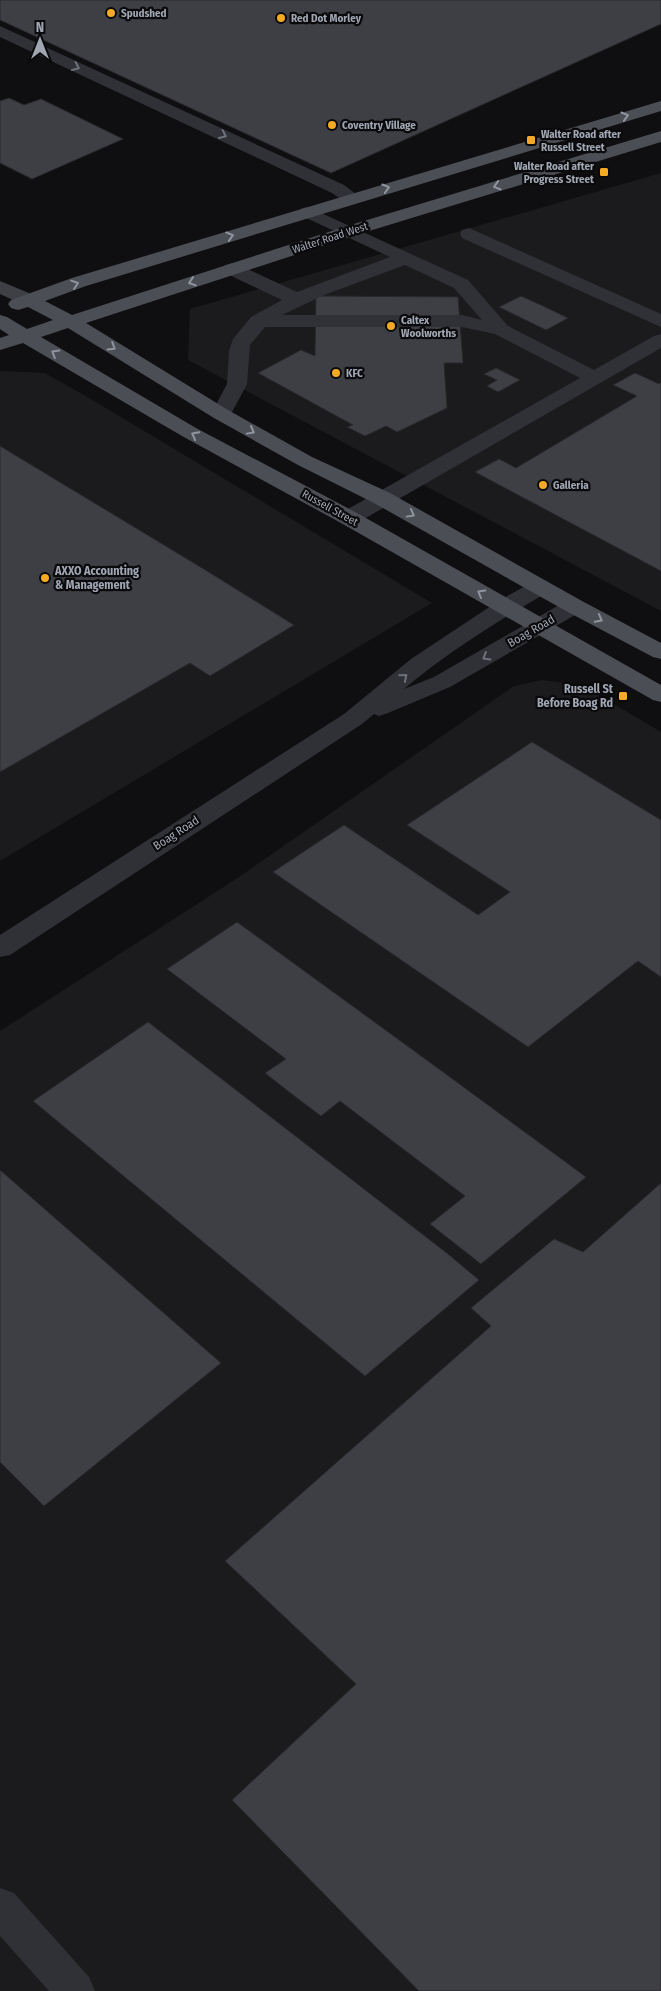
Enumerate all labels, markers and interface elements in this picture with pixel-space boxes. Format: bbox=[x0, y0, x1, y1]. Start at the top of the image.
marker: Spudshed bbox=[105, 7, 117, 19]
place label: Spudshed bbox=[121, 7, 167, 20]
marker: Red Dot Morley bbox=[275, 12, 287, 24]
place label: Red Dot Morley bbox=[291, 12, 362, 25]
north arrow bbox=[15, 15, 65, 65]
text: N bbox=[36, 19, 44, 36]
one-way arrow bbox=[71, 60, 80, 71]
one-way arrow bbox=[621, 112, 629, 122]
marker: Coventry Village bbox=[326, 119, 338, 131]
place label: Coventry Village bbox=[342, 119, 416, 132]
place label: Walter Road after Russell Street bbox=[541, 128, 622, 154]
one-way arrow bbox=[218, 129, 227, 140]
marker: Walter Road after Russell Street bbox=[525, 134, 537, 146]
place label: Walter Road after Progress Street bbox=[514, 160, 595, 186]
marker: Walter Road after Progress Street bbox=[598, 166, 610, 178]
one-way arrow bbox=[493, 180, 502, 190]
one-way arrow bbox=[381, 184, 389, 194]
street label: Walter Road West bbox=[291, 220, 370, 256]
one-way arrow bbox=[226, 231, 234, 241]
one-way arrow bbox=[188, 276, 196, 286]
one-way arrow bbox=[70, 280, 79, 290]
place label: Caltex Woolworths bbox=[401, 314, 456, 340]
marker: Caltex Woolworths bbox=[385, 320, 397, 332]
one-way arrow bbox=[107, 341, 116, 351]
one-way arrow bbox=[51, 349, 60, 359]
marker: KFC bbox=[330, 367, 342, 379]
place label: KFC bbox=[346, 367, 363, 380]
one-way arrow bbox=[246, 425, 255, 435]
one-way arrow bbox=[191, 431, 200, 441]
marker: Galleria bbox=[537, 479, 549, 491]
place label: Galleria bbox=[553, 479, 589, 492]
street label: Russell Street bbox=[300, 487, 361, 529]
one-way arrow bbox=[406, 508, 415, 518]
place label: AXXO Accounting & Management bbox=[54, 564, 139, 592]
marker: AXXO Accounting & Management bbox=[39, 572, 51, 584]
one-way arrow bbox=[478, 590, 487, 600]
street label: Boag Road bbox=[505, 612, 557, 650]
one-way arrow bbox=[593, 613, 602, 623]
one-way arrow bbox=[483, 651, 492, 661]
one-way arrow bbox=[398, 673, 407, 682]
place label: Russell St Before Boag Rd bbox=[537, 682, 614, 710]
marker: Russell St Before Boag Rd bbox=[617, 690, 629, 702]
street label: Boag Road bbox=[150, 813, 202, 853]

